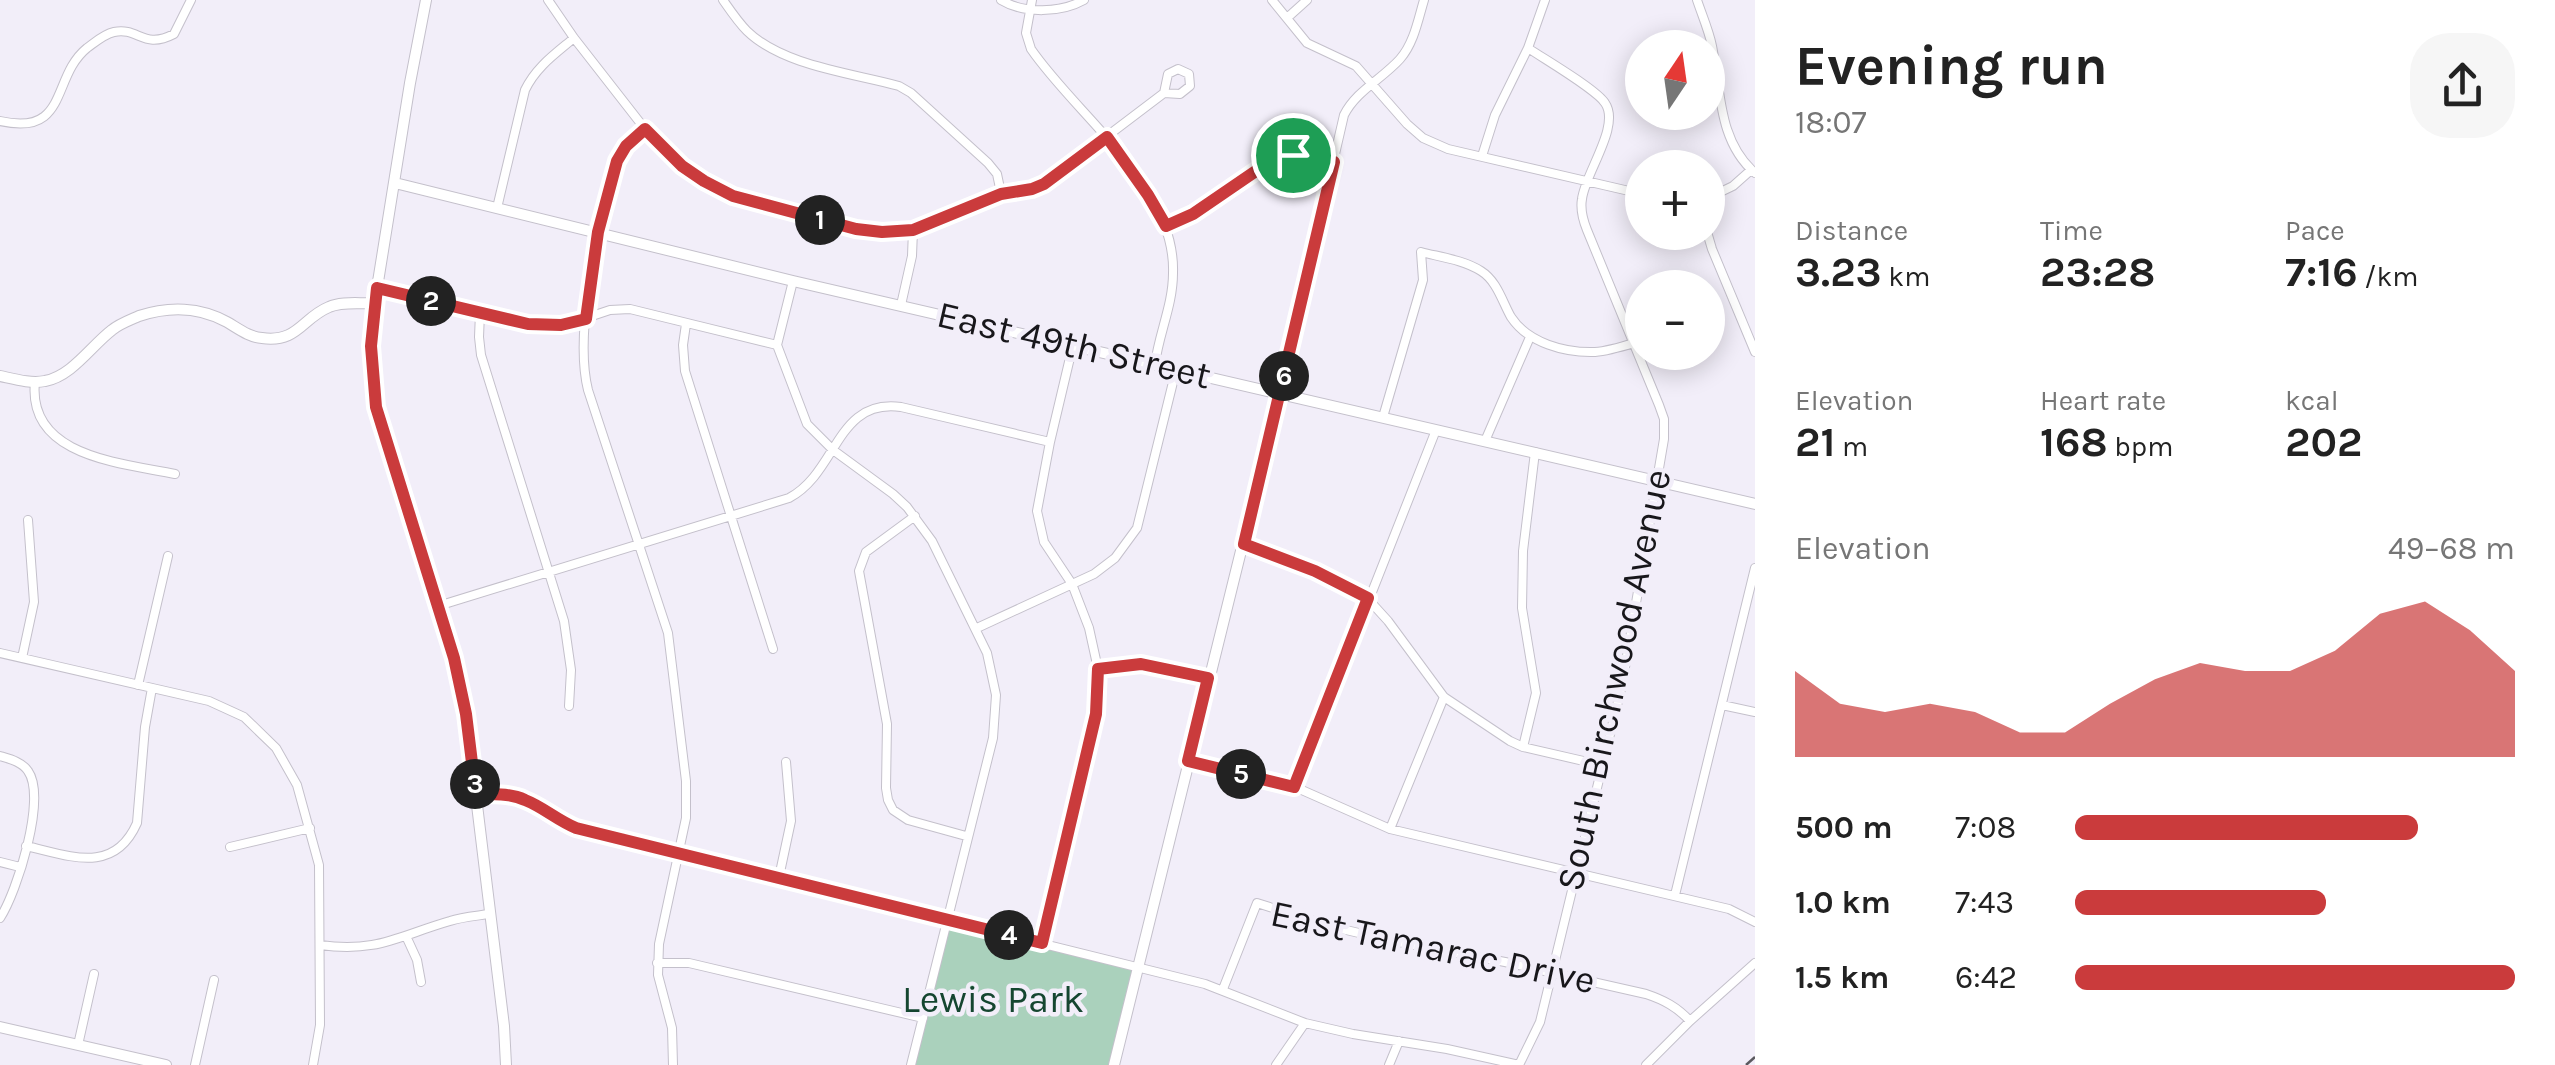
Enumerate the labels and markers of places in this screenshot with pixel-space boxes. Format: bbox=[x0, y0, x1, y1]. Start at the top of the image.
pin bbox=[1251, 113, 1336, 198]
pin: 1 bbox=[795, 195, 845, 245]
pin: 2 bbox=[406, 276, 456, 326]
pin: 6 bbox=[1259, 351, 1309, 401]
pin: 5 bbox=[1216, 749, 1266, 799]
pin: 3 bbox=[450, 759, 500, 809]
pin: 4 bbox=[984, 910, 1034, 960]

